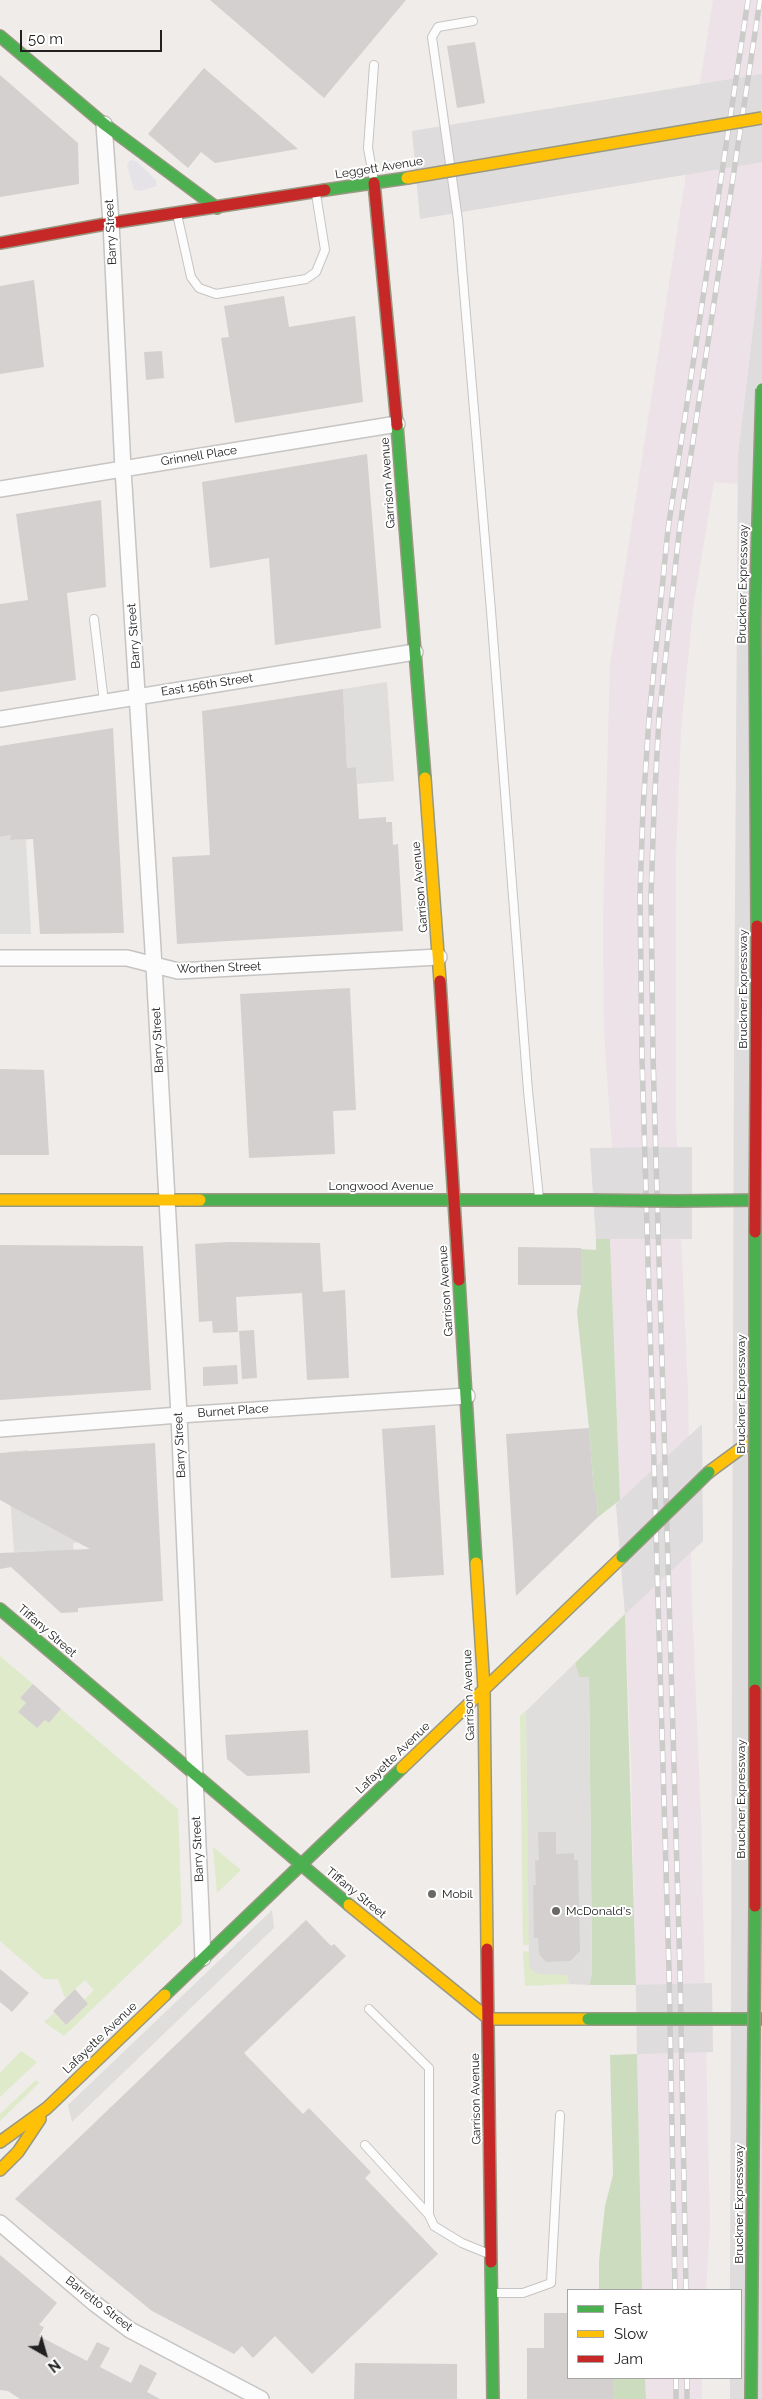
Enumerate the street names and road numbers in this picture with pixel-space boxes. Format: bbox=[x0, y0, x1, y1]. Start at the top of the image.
street label: Leggett Avenue bbox=[334, 154, 424, 182]
street label: Barry Street bbox=[102, 199, 120, 265]
street label: Garrison Avenue bbox=[378, 437, 398, 529]
street label: Grinnell Place bbox=[160, 443, 238, 469]
street label: Bruckner Expressway bbox=[735, 524, 751, 644]
street label: Barry Street bbox=[125, 603, 143, 669]
street label: East 156th Street bbox=[160, 671, 254, 699]
street label: Garrison Avenue bbox=[409, 841, 431, 933]
street label: Bruckner Expressway bbox=[736, 929, 750, 1049]
street label: Worthen Street bbox=[177, 959, 261, 977]
street label: Barry Street bbox=[149, 1007, 167, 1073]
street label: Longwood Avenue bbox=[329, 1179, 433, 1193]
street label: Garrison Avenue bbox=[436, 1245, 456, 1337]
street label: Bruckner Expressway bbox=[734, 1334, 748, 1454]
street label: Burnet Place bbox=[197, 1401, 269, 1421]
street label: Barry Street bbox=[171, 1412, 189, 1478]
street label: Tiffany Street bbox=[15, 1602, 79, 1660]
street label: Garrison Avenue bbox=[460, 1649, 478, 1741]
street label: Lafayette Avenue bbox=[353, 1719, 433, 1797]
street label: Bruckner Expressway bbox=[734, 1739, 748, 1859]
street label: Barry Street bbox=[189, 1816, 207, 1882]
street label: Tiffany Street bbox=[323, 1864, 389, 1922]
street label: Lafayette Avenue bbox=[60, 1999, 140, 2077]
street label: Garrison Avenue bbox=[468, 2053, 484, 2145]
street label: Bruckner Expressway bbox=[732, 2144, 746, 2264]
street label: Barretto Street bbox=[63, 2273, 135, 2335]

